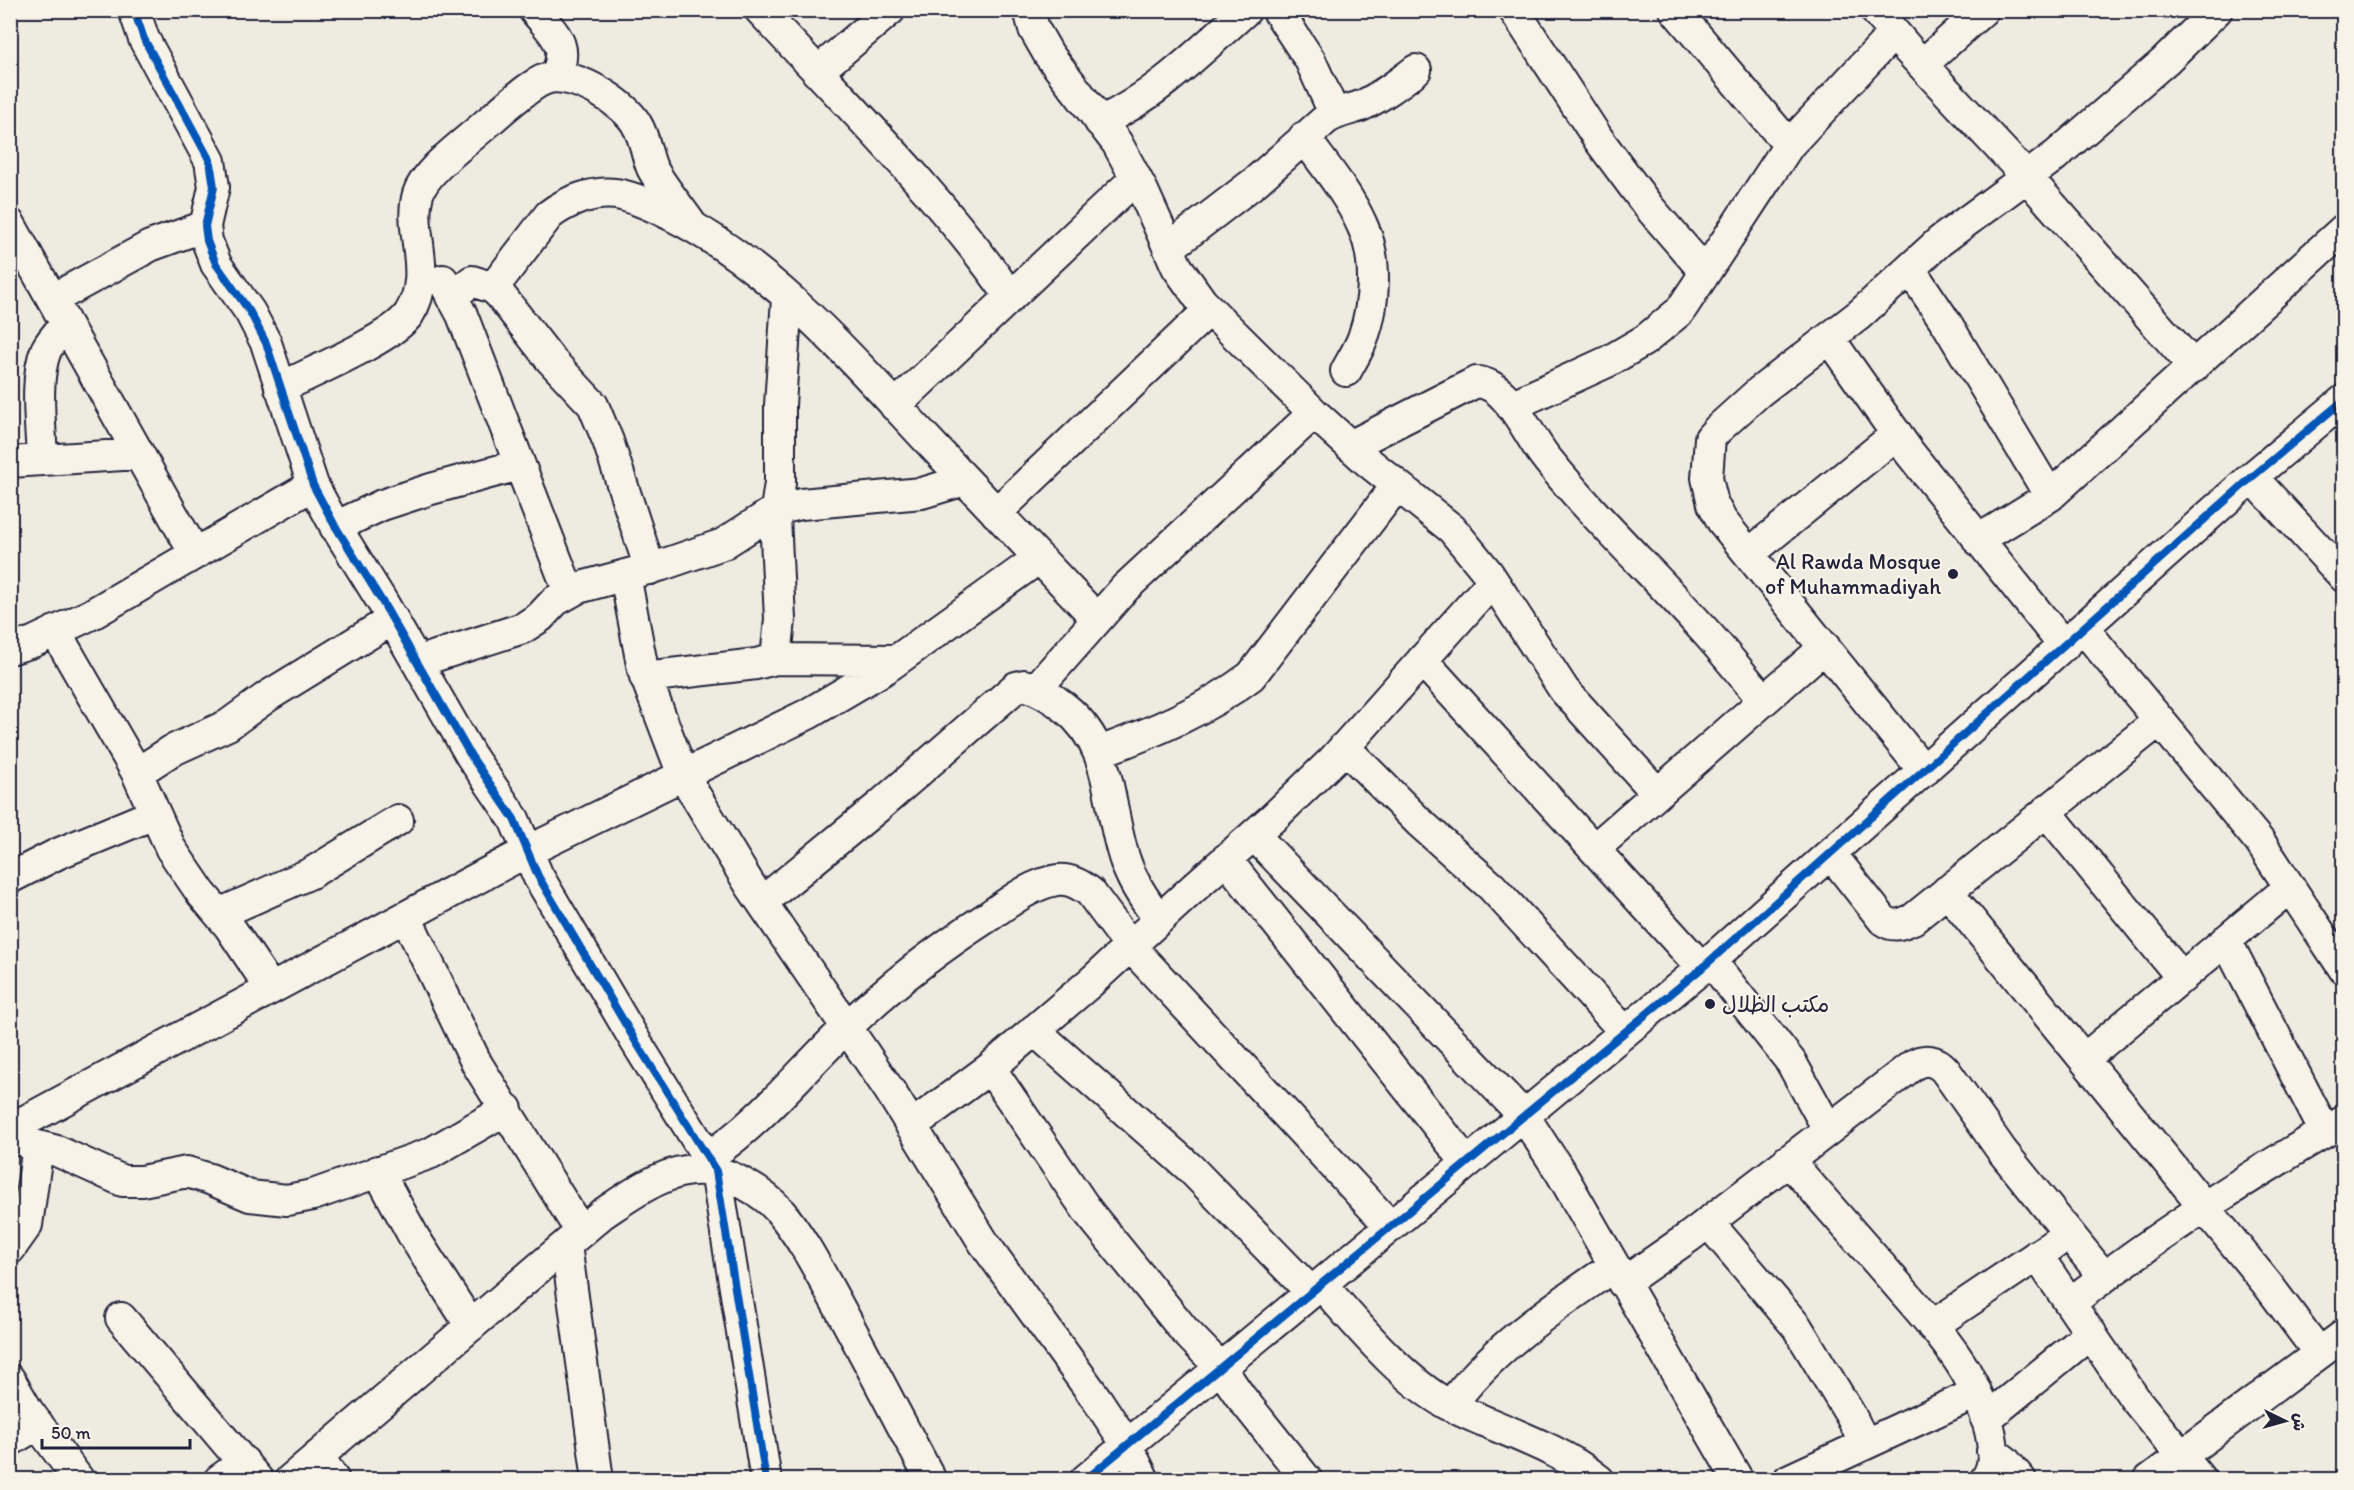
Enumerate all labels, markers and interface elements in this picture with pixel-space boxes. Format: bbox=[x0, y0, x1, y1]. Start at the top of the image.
place label: Al Rawda Mosque of Muhammadiyah bbox=[1765, 548, 1941, 600]
marker: Al Rawda Mosque of Muhammadiyah bbox=[1946, 567, 1960, 581]
place label: مكتب الظلال bbox=[1722, 991, 1829, 1018]
marker: مكتب الظلال bbox=[1703, 997, 1717, 1011]
north arrow bbox=[2255, 1391, 2315, 1451]
scale bar bbox=[42, 1412, 190, 1450]
text: ش bbox=[2289, 1413, 2310, 1432]
text: 50 m bbox=[51, 1422, 91, 1444]

